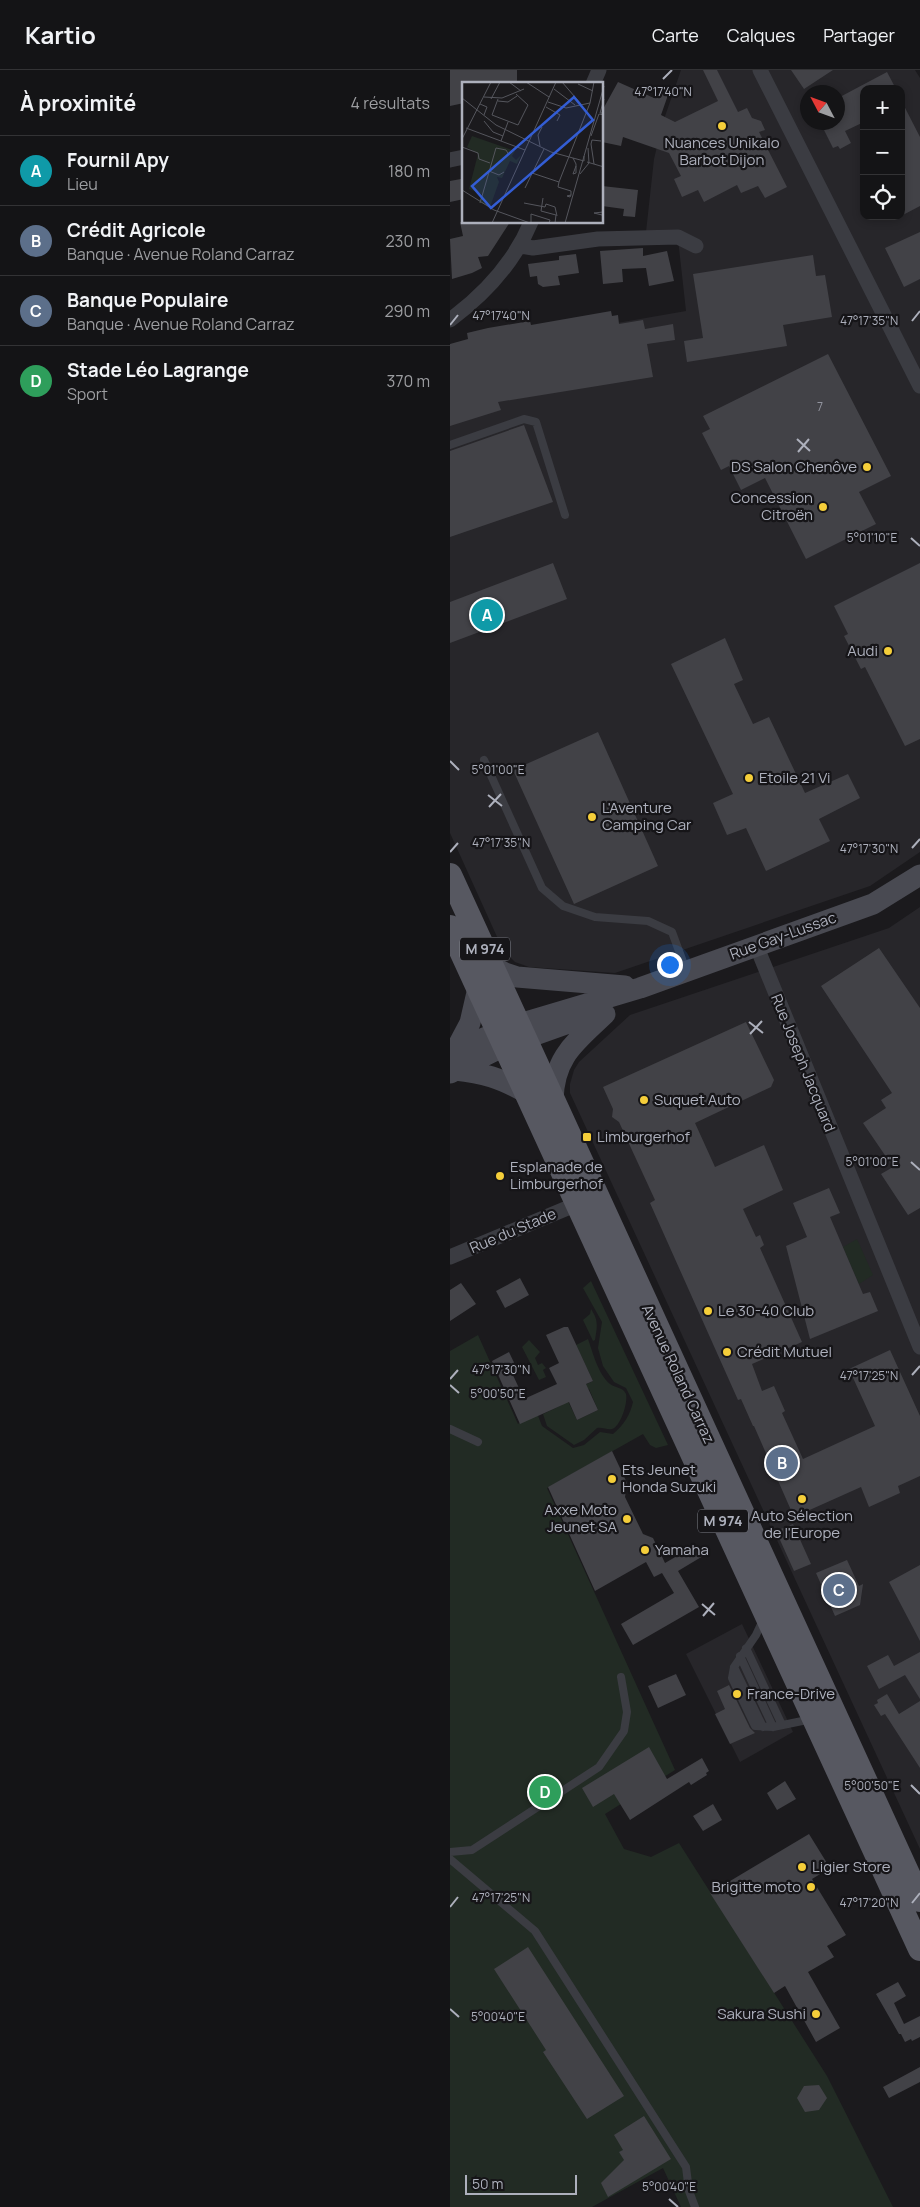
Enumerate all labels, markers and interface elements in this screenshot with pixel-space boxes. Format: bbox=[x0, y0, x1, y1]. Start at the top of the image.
text: Kartio bbox=[25, 18, 96, 51]
text: Carte bbox=[652, 23, 699, 47]
text: Calques bbox=[727, 23, 795, 47]
text: Partager bbox=[823, 23, 895, 47]
inset map bbox=[462, 82, 604, 224]
text: 47°17'40"N bbox=[634, 83, 692, 100]
north arrow bbox=[800, 85, 845, 130]
map controls bbox=[860, 85, 905, 220]
button: + bbox=[860, 85, 905, 130]
text: À proximité bbox=[20, 89, 136, 117]
text: 4 résultats bbox=[351, 92, 430, 114]
marker: Nuances Unikalo Barbot Dijon bbox=[716, 120, 728, 132]
button: − bbox=[860, 130, 905, 175]
place label: Nuances Unikalo Barbot Dijon bbox=[664, 132, 780, 170]
text: Fournil Apy bbox=[67, 147, 169, 173]
text: A bbox=[31, 160, 41, 182]
text: 180 m bbox=[388, 160, 430, 182]
text: Lieu bbox=[67, 173, 98, 195]
button: locate bbox=[860, 175, 905, 220]
text: Crédit Agricole bbox=[67, 217, 206, 243]
text: B bbox=[31, 230, 41, 252]
text: 230 m bbox=[386, 230, 430, 252]
text: Banque · Avenue Roland Carraz bbox=[67, 243, 295, 265]
text: Banque Populaire bbox=[67, 287, 228, 313]
text: C bbox=[30, 300, 42, 322]
text: 290 m bbox=[384, 300, 430, 322]
text: 47°17'40"N bbox=[472, 307, 530, 324]
text: 47°17'35"N bbox=[840, 312, 898, 329]
text: Banque · Avenue Roland Carraz bbox=[67, 313, 295, 335]
text: Stade Léo Lagrange bbox=[67, 357, 249, 383]
text: D bbox=[30, 370, 42, 392]
text: 370 m bbox=[387, 370, 430, 392]
text: Sport bbox=[67, 383, 108, 405]
house number: 7 bbox=[817, 398, 823, 415]
place label: DS Salon Chenôve bbox=[731, 456, 857, 477]
marker: DS Salon Chenôve bbox=[861, 461, 873, 473]
place label: Concession Citroën bbox=[731, 487, 813, 525]
marker: Concession Citroën bbox=[817, 501, 829, 513]
text: 5°01'10"E bbox=[847, 529, 897, 546]
pin: A bbox=[471, 596, 503, 634]
place label: Audi bbox=[847, 640, 878, 661]
marker: Audi bbox=[882, 645, 894, 657]
text: 5°01'00"E bbox=[471, 761, 525, 778]
place label: Etoile 21 Vi bbox=[759, 767, 831, 788]
marker: Etoile 21 Vi bbox=[743, 772, 755, 784]
place label: L'Aventure Camping Car bbox=[602, 797, 692, 835]
marker: L'Aventure Camping Car bbox=[586, 811, 598, 823]
text: 47°17'35"N bbox=[472, 834, 530, 851]
text: 47°17'30"N bbox=[840, 840, 898, 857]
street label: Rue Gay-Lussac bbox=[727, 907, 839, 965]
road number: M 974 bbox=[460, 938, 510, 961]
your location bbox=[657, 952, 683, 978]
street label: Rue Joseph Jacquard bbox=[766, 991, 841, 1135]
place label: Suquet Auto bbox=[654, 1089, 741, 1110]
marker: Suquet Auto bbox=[638, 1094, 650, 1106]
place label: Limburgerhof bbox=[597, 1126, 691, 1147]
marker: Limburgerhof bbox=[581, 1131, 593, 1143]
text: 5°01'00"E bbox=[845, 1153, 899, 1170]
place label: Esplanade de Limburgerhof bbox=[510, 1156, 604, 1194]
marker: Esplanade de Limburgerhof bbox=[494, 1170, 506, 1182]
street label: Rue du Stade bbox=[466, 1203, 560, 1258]
place label: Le 30-40 Club bbox=[718, 1300, 814, 1321]
street label: Avenue Roland Carraz bbox=[637, 1301, 720, 1447]
marker: Le 30-40 Club bbox=[702, 1305, 714, 1317]
place label: Crédit Mutuel bbox=[737, 1341, 832, 1362]
marker: Crédit Mutuel bbox=[721, 1346, 733, 1358]
text: 47°17'30"N bbox=[472, 1361, 530, 1378]
text: 47°17'25"N bbox=[840, 1367, 898, 1384]
text: 5°00'50"E bbox=[470, 1385, 526, 1402]
pin: B bbox=[766, 1444, 798, 1482]
place label: Ets Jeunet Honda Suzuki bbox=[622, 1459, 716, 1497]
marker: Ets Jeunet Honda Suzuki bbox=[606, 1473, 618, 1485]
marker: Auto Sélection de l'Europe bbox=[796, 1493, 808, 1505]
place label: Axxe Moto Jeunet SA bbox=[544, 1499, 617, 1537]
place label: Auto Sélection de l'Europe bbox=[751, 1505, 853, 1543]
road number: M 974 bbox=[698, 1510, 748, 1532]
marker: Axxe Moto Jeunet SA bbox=[621, 1513, 633, 1525]
place label: Yamaha bbox=[655, 1539, 709, 1560]
marker: Yamaha bbox=[639, 1544, 651, 1556]
pin: C bbox=[823, 1571, 855, 1609]
place label: France-Drive bbox=[747, 1683, 835, 1704]
marker: France-Drive bbox=[731, 1688, 743, 1700]
pin: D bbox=[529, 1773, 561, 1811]
text: 5°00'50"E bbox=[844, 1777, 900, 1794]
place label: Ligier Store bbox=[812, 1856, 891, 1877]
marker: Ligier Store bbox=[796, 1861, 808, 1873]
place label: Brigitte moto bbox=[712, 1876, 801, 1897]
marker: Brigitte moto bbox=[805, 1881, 817, 1893]
text: 47°17'25"N bbox=[472, 1889, 530, 1906]
text: 47°17'20"N bbox=[840, 1894, 898, 1911]
place label: Sakura Sushi bbox=[717, 2003, 806, 2024]
text: 5°00'40"E bbox=[471, 2008, 525, 2025]
marker: Sakura Sushi bbox=[810, 2008, 822, 2020]
scale bar bbox=[465, 2172, 578, 2195]
text: 50 m bbox=[472, 2174, 503, 2193]
text: 5°00'40"E bbox=[642, 2178, 696, 2195]

